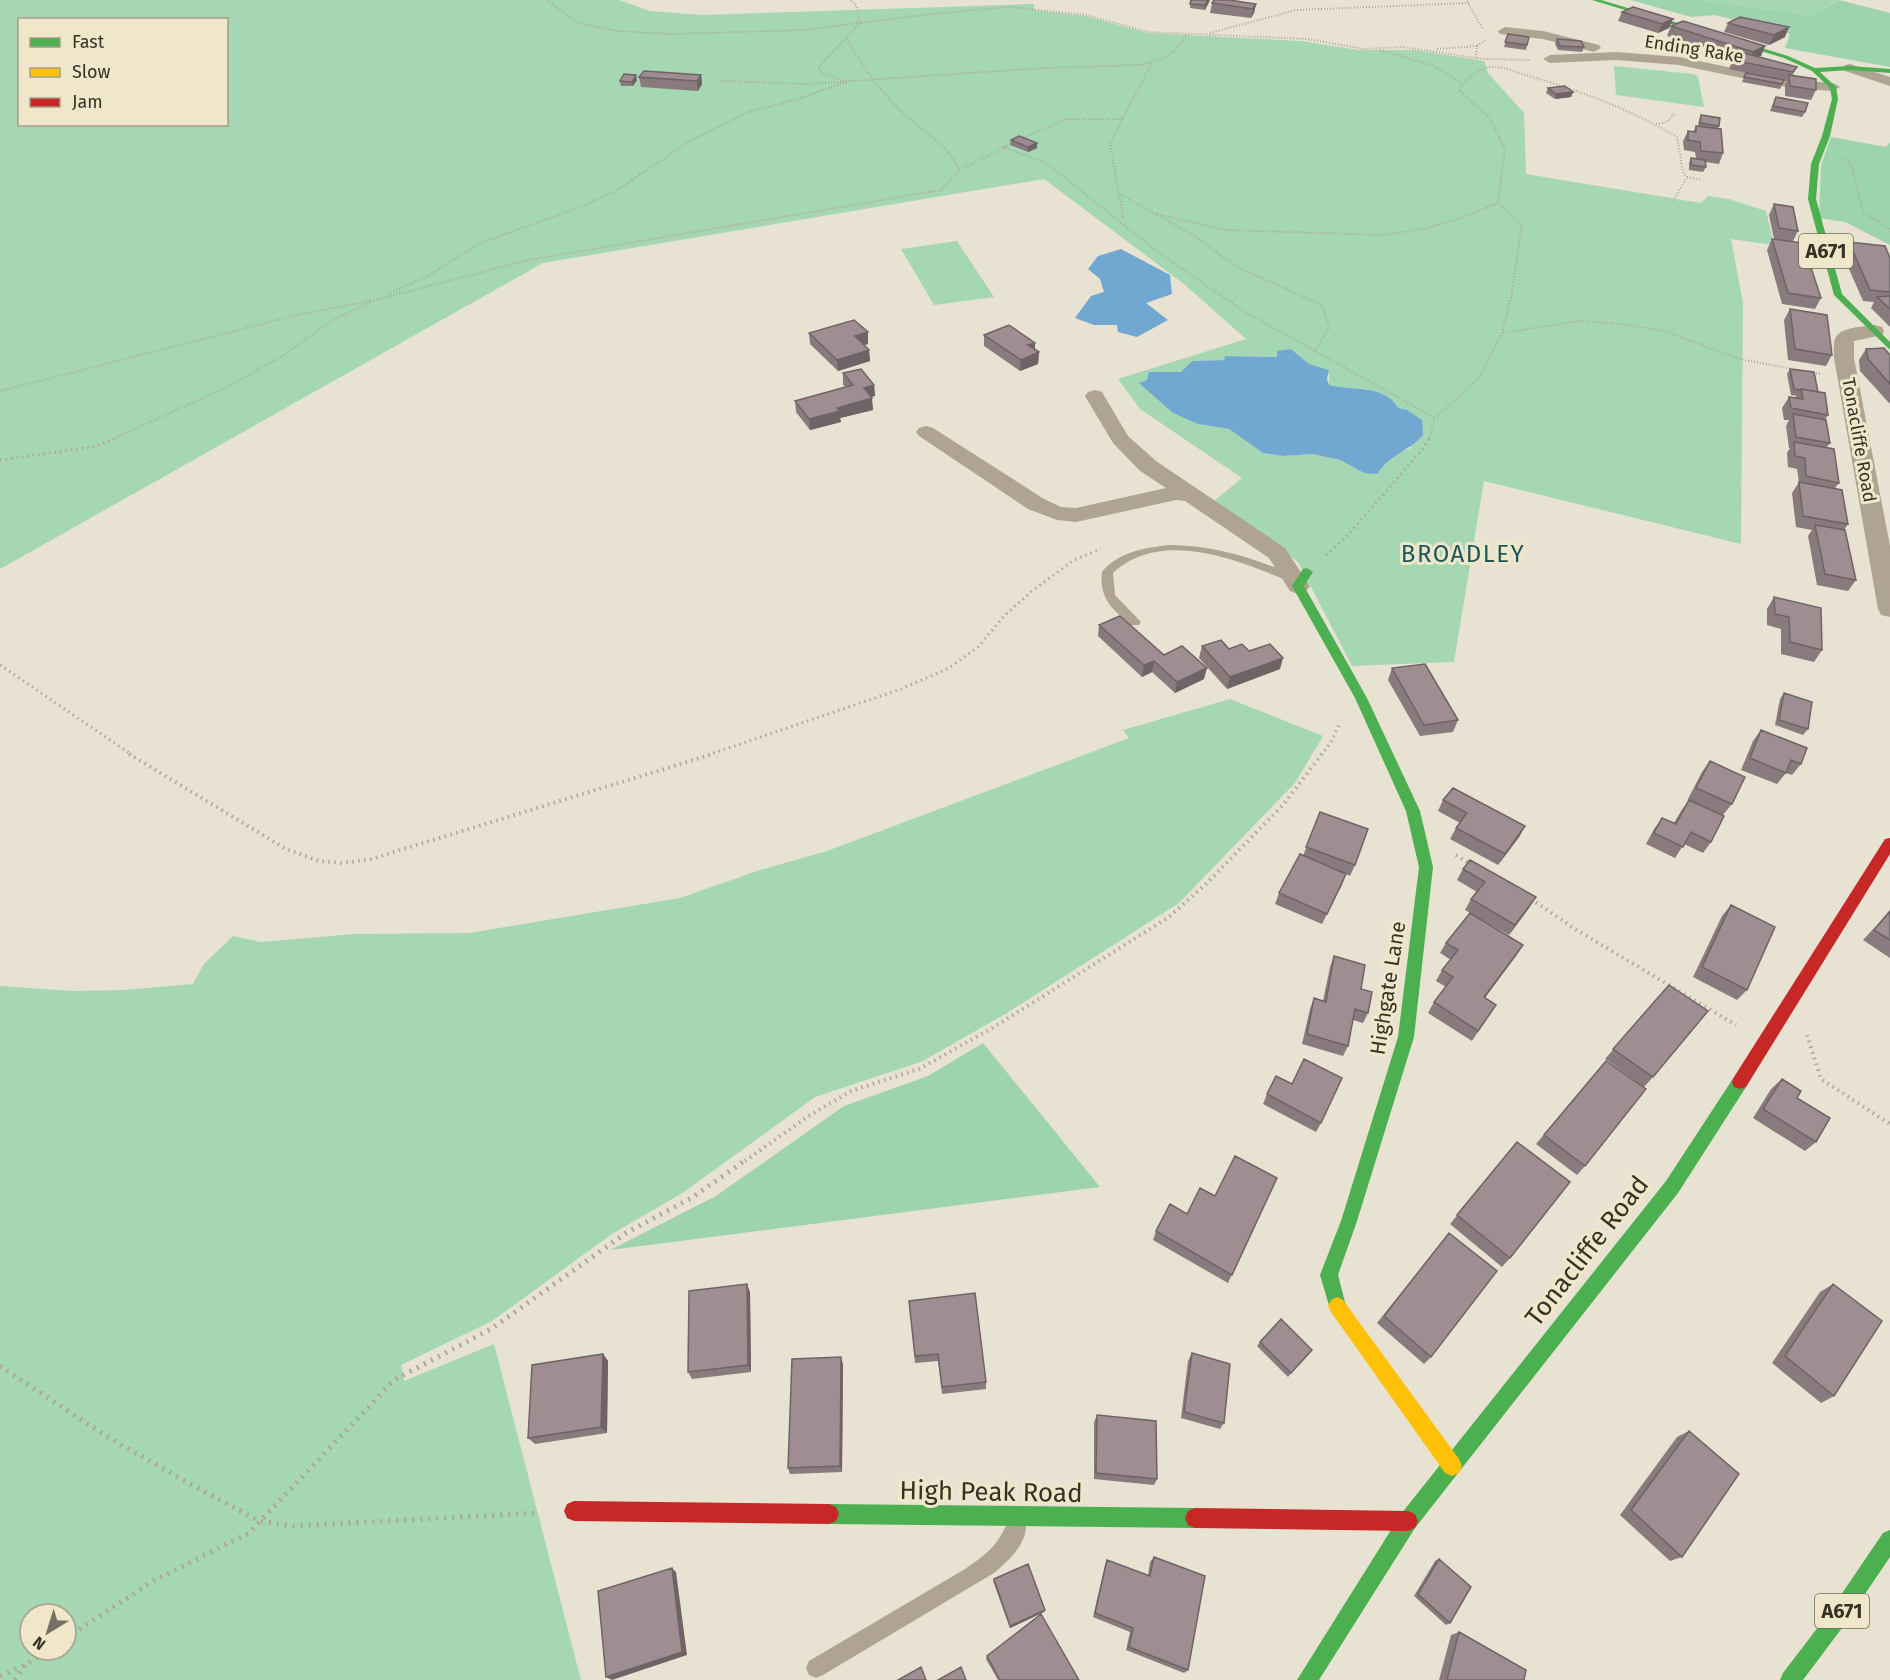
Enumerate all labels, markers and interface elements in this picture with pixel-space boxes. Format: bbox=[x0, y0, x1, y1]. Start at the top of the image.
legend bbox=[18, 18, 228, 126]
street label: Ending Rake bbox=[1643, 30, 1745, 68]
text: Fast bbox=[72, 31, 105, 53]
text: Slow bbox=[72, 61, 111, 83]
text: Jam bbox=[72, 91, 103, 113]
road number: A671 bbox=[1799, 234, 1853, 268]
street label: Tonacliffe Road bbox=[1837, 376, 1881, 504]
district label: BROADLEY bbox=[1401, 540, 1525, 568]
street label: Highgate Lane bbox=[1365, 919, 1411, 1057]
street label: Tonacliffe Road bbox=[1519, 1170, 1655, 1332]
street label: High Peak Road bbox=[899, 1475, 1083, 1509]
road number: A671 bbox=[1815, 1594, 1869, 1628]
north arrow bbox=[18, 1602, 78, 1662]
text: N bbox=[29, 1633, 49, 1654]

